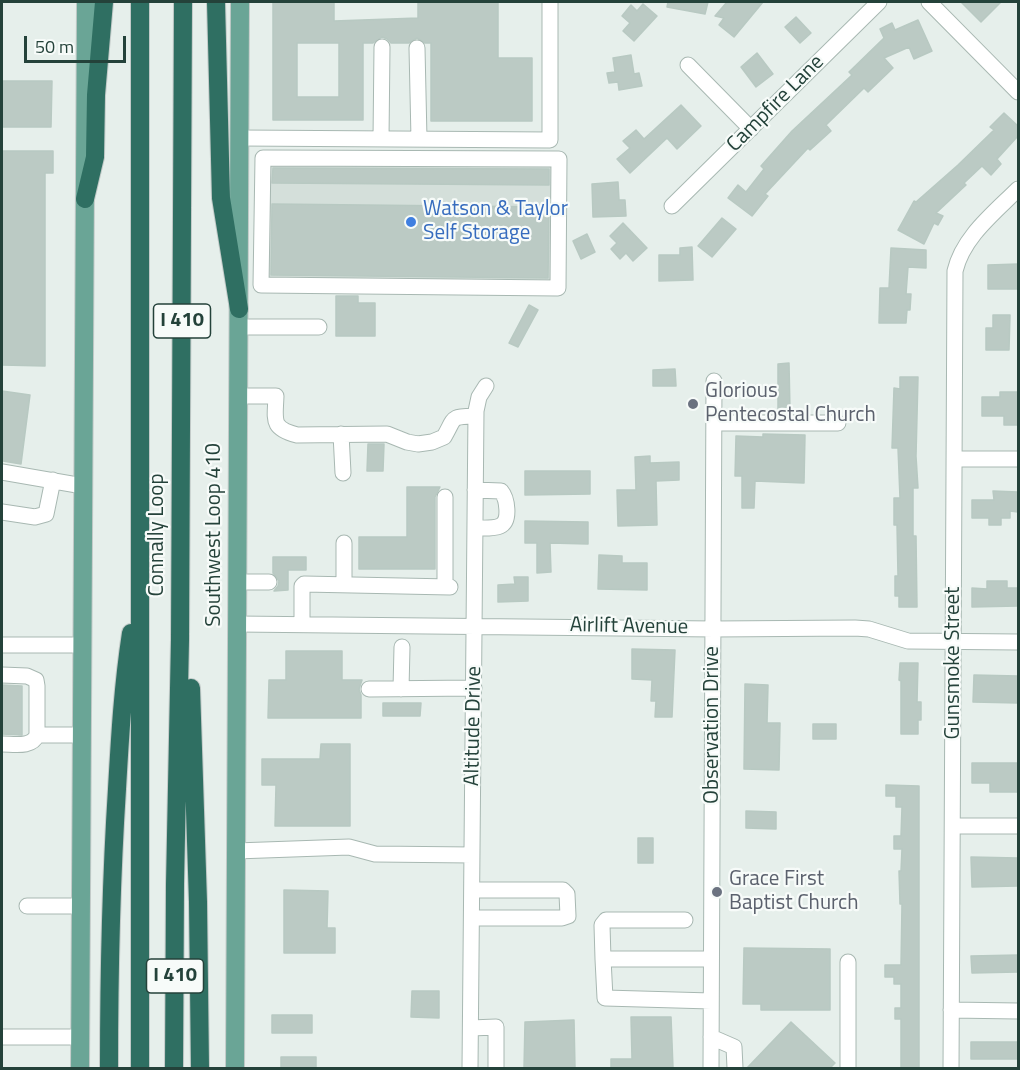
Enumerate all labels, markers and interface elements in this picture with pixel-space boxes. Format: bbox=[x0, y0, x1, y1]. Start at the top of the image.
scale bar bbox=[27, 24, 129, 62]
text: 50 m bbox=[35, 33, 74, 60]
street label: Campfire Lane bbox=[722, 50, 830, 158]
place label: Watson & Taylor Self Storage bbox=[423, 197, 568, 247]
marker: Watson & Taylor Self Storage bbox=[404, 215, 418, 229]
road number: I 410 bbox=[154, 304, 210, 338]
place label: Glorious Pentecostal Church bbox=[705, 379, 876, 429]
marker: Glorious Pentecostal Church bbox=[686, 397, 700, 411]
street label: Southwest Loop 410 bbox=[202, 443, 228, 627]
street label: Connally Loop bbox=[145, 473, 171, 597]
street label: Gunsmoke Street bbox=[941, 587, 967, 739]
street label: Airlift Avenue bbox=[570, 613, 688, 641]
street label: Observation Drive bbox=[700, 646, 726, 804]
street label: Altitude Drive bbox=[460, 666, 488, 786]
place label: Grace First Baptist Church bbox=[729, 867, 859, 917]
marker: Grace First Baptist Church bbox=[710, 885, 724, 899]
road number: I 410 bbox=[146, 959, 204, 993]

